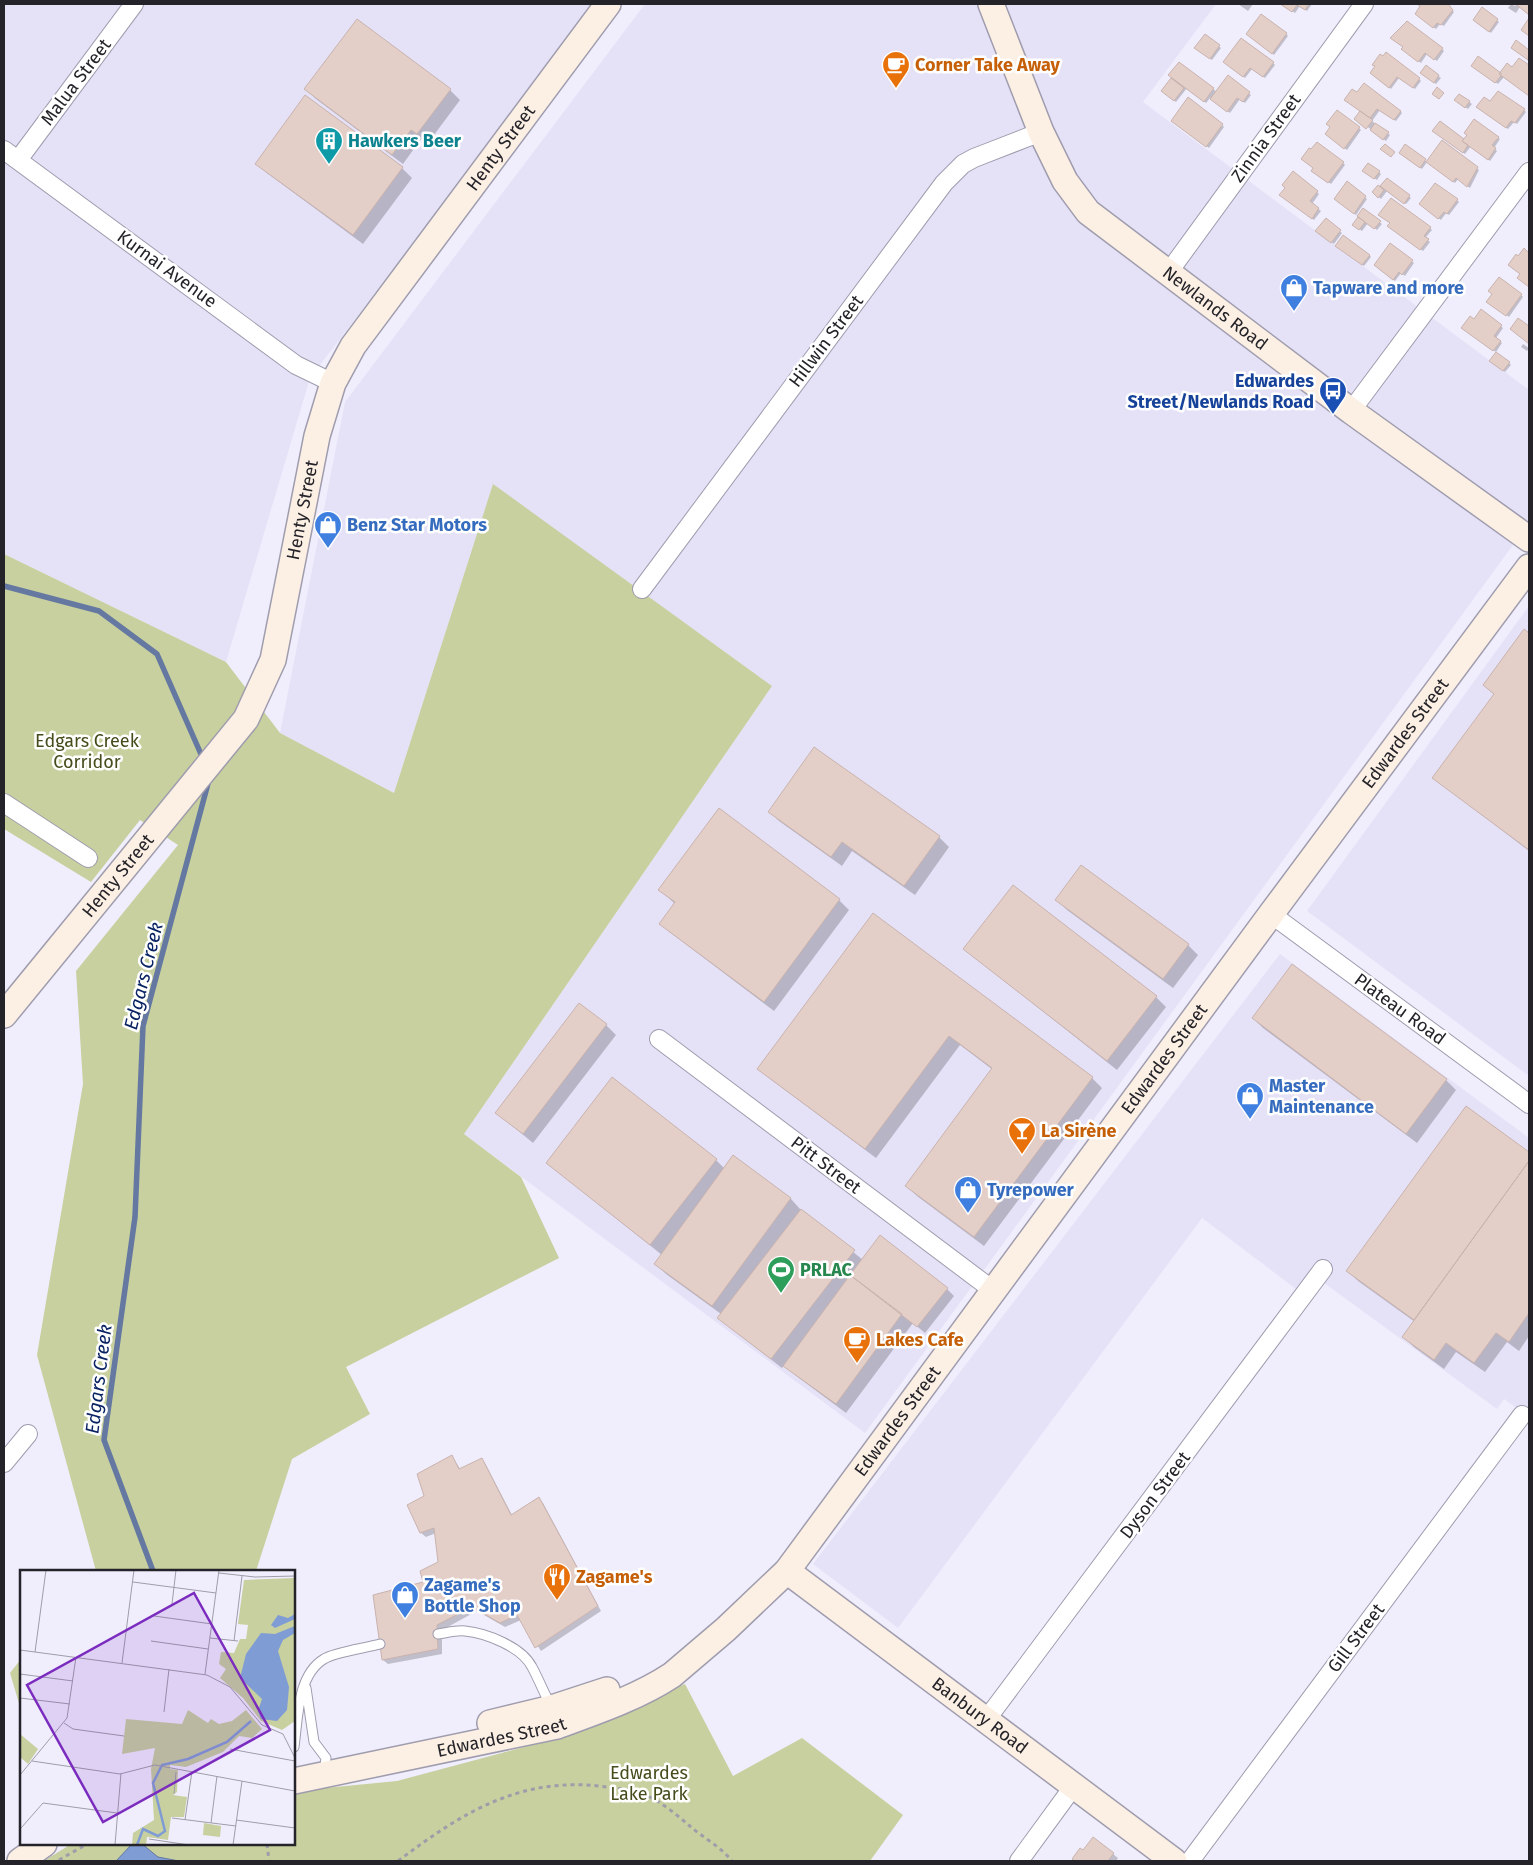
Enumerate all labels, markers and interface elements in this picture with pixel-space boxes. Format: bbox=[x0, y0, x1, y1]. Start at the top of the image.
street label: Malua Street bbox=[36, 34, 116, 130]
cafe icon: Corner Take Away bbox=[881, 50, 911, 89]
place label: Corner Take Away bbox=[915, 54, 1061, 76]
street label: Zinnia Street bbox=[1227, 89, 1306, 187]
street label: Henty Street bbox=[462, 100, 540, 195]
building icon: Hawkers Beer bbox=[314, 126, 344, 165]
place label: Hawkers Beer bbox=[348, 130, 462, 152]
street label: Kurnai Avenue bbox=[113, 225, 221, 313]
street label: Newlands Road bbox=[1158, 261, 1272, 355]
shop icon: Tapware and more bbox=[1279, 273, 1309, 312]
place label: Tapware and more bbox=[1313, 277, 1464, 299]
street label: Hillwin Street bbox=[784, 290, 868, 392]
place label: Edwardes Street/Newlands Road bbox=[1127, 370, 1314, 413]
bus stop icon: Edwardes Street/Newlands Road bbox=[1318, 376, 1348, 415]
street label: Henty Street bbox=[282, 458, 323, 562]
shop icon: Benz Star Motors bbox=[313, 510, 343, 549]
place label: Benz Star Motors bbox=[347, 514, 487, 536]
street label: Edwardes Street bbox=[1357, 674, 1454, 793]
park label: Edgars Creek Corridor bbox=[35, 730, 140, 773]
street label: Henty Street bbox=[77, 829, 159, 922]
water label: Edgars Creek bbox=[119, 920, 168, 1032]
street label: Plateau Road bbox=[1350, 968, 1450, 1050]
street label: Edwardes Street bbox=[1116, 999, 1212, 1118]
place label: Master Maintenance bbox=[1269, 1075, 1374, 1118]
shop icon: Master Maintenance bbox=[1235, 1081, 1265, 1120]
bar icon: La Sirène bbox=[1007, 1116, 1037, 1155]
place label: La Sirène bbox=[1041, 1120, 1117, 1142]
street label: Pitt Street bbox=[787, 1131, 866, 1199]
shop icon: Tyrepower bbox=[953, 1175, 983, 1214]
place label: Tyrepower bbox=[987, 1179, 1075, 1201]
sports icon: PRLAC bbox=[766, 1255, 796, 1294]
place label: PRLAC bbox=[800, 1259, 853, 1281]
water label: Edgars Creek bbox=[80, 1323, 117, 1435]
cafe icon: Lakes Cafe bbox=[842, 1325, 872, 1364]
place label: Lakes Cafe bbox=[876, 1329, 964, 1351]
street label: Edwardes Street bbox=[850, 1361, 946, 1481]
street label: Dyson Street bbox=[1115, 1447, 1195, 1543]
restaurant icon: Zagame's bbox=[542, 1562, 572, 1601]
place label: Zagame's bbox=[576, 1566, 653, 1588]
inset map bbox=[20, 1570, 295, 1845]
place label: Zagame's Bottle Shop bbox=[424, 1574, 521, 1617]
shop icon: Zagame's Bottle Shop bbox=[390, 1580, 420, 1619]
street label: Gill Street bbox=[1323, 1599, 1389, 1677]
street label: Banbury Road bbox=[927, 1672, 1032, 1759]
street label: Edwardes Street bbox=[435, 1712, 570, 1762]
park label: Edwardes Lake Park bbox=[610, 1762, 689, 1805]

